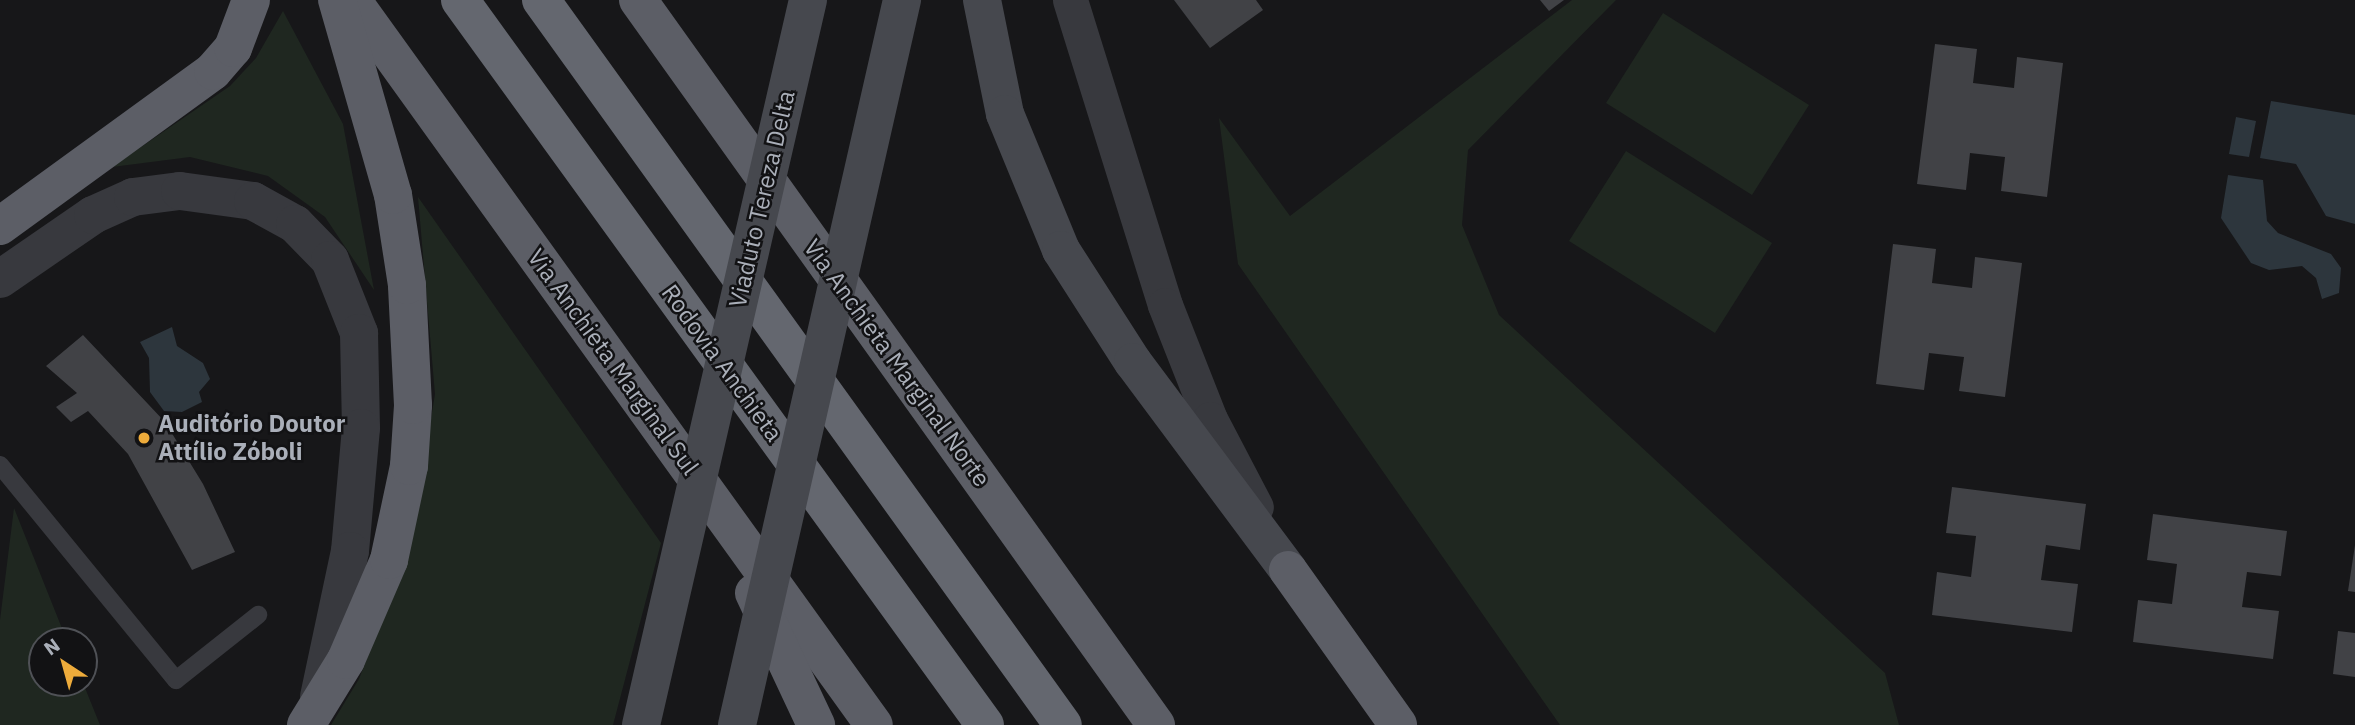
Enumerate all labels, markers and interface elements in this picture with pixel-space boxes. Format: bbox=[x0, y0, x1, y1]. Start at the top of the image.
street label: Viaduto Tereza Delta bbox=[723, 88, 801, 310]
street label: Via Anchieta Marginal Norte bbox=[798, 234, 996, 492]
street label: Via Anchieta Marginal Sul bbox=[521, 244, 705, 480]
street label: Rodovia Anchieta bbox=[655, 279, 789, 447]
place label: Auditório Doutor Attílio Zóboli bbox=[158, 410, 345, 466]
marker: Auditório Doutor Attílio Zóboli bbox=[136, 430, 152, 446]
north arrow bbox=[28, 627, 98, 697]
text: N bbox=[39, 633, 64, 660]

